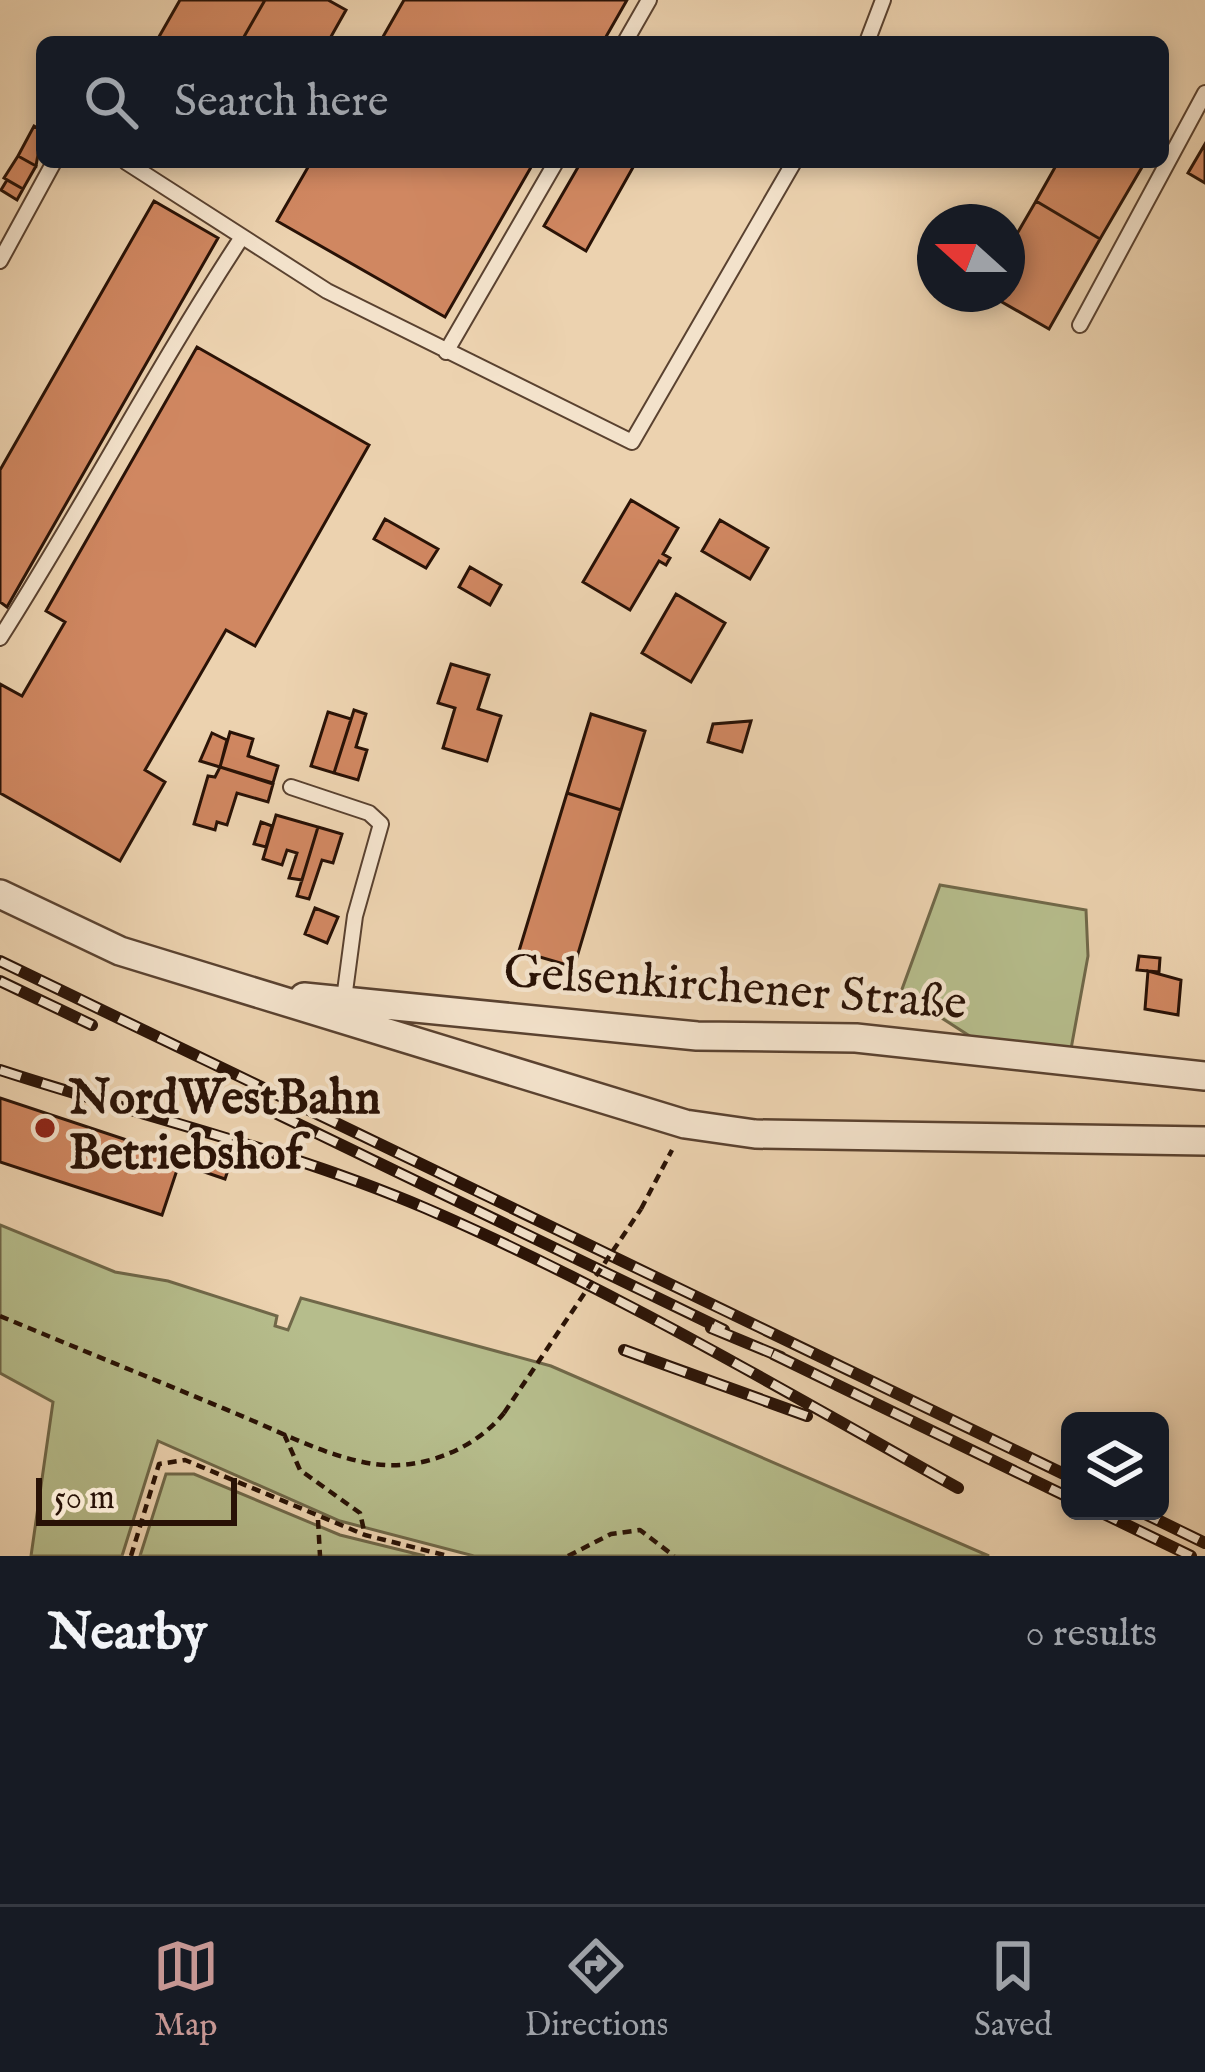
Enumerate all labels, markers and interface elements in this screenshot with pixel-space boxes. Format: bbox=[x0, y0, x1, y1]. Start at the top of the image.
search box bbox=[36, 36, 1169, 168]
icon: search bbox=[78, 69, 144, 135]
text: Search here bbox=[174, 74, 388, 131]
north arrow bbox=[917, 204, 1025, 312]
street label: Gelsenkirchener Straße bbox=[501, 943, 969, 1035]
place label: NordWestBahn Betriebshof bbox=[68, 1070, 380, 1185]
marker: NordWestBahn Betriebshof bbox=[32, 1115, 58, 1141]
map controls bbox=[1061, 1412, 1169, 1520]
button: layers bbox=[1061, 1412, 1169, 1520]
scale bar bbox=[36, 1472, 237, 1525]
text: 50 m bbox=[54, 1478, 115, 1520]
text: Nearby bbox=[48, 1602, 207, 1667]
text: 0 results bbox=[1025, 1610, 1157, 1659]
tab: Map bbox=[153, 1933, 219, 2047]
tab: Directions bbox=[525, 1933, 668, 2047]
tab: Saved bbox=[974, 1933, 1052, 2047]

